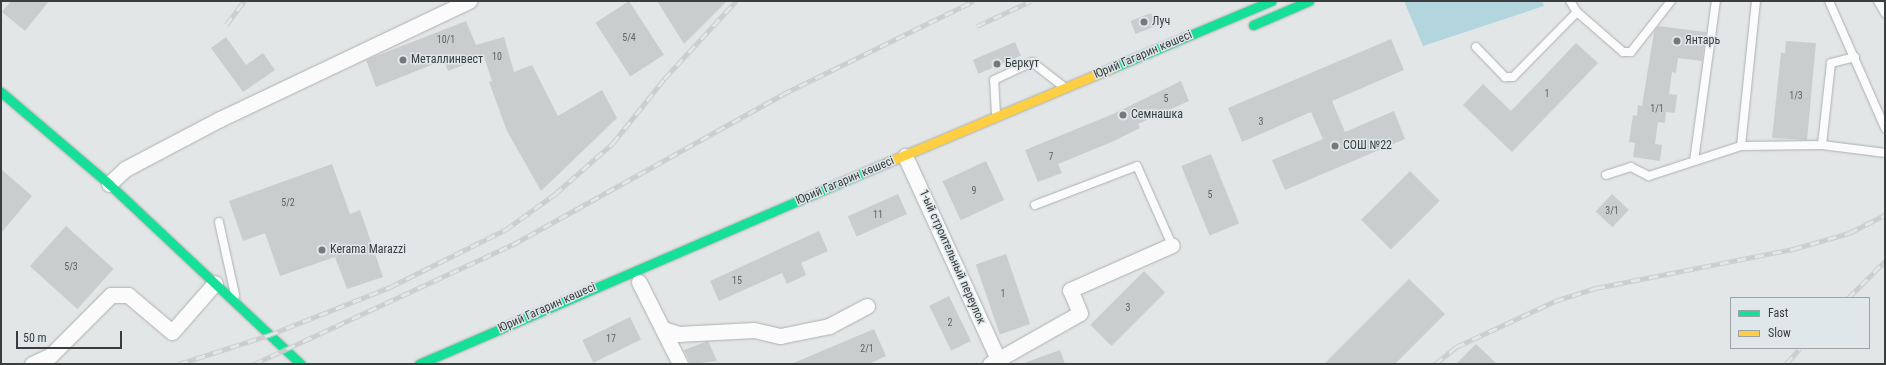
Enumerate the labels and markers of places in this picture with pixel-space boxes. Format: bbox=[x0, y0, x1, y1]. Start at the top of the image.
place label: Луч bbox=[1152, 15, 1170, 29]
marker: Луч bbox=[1139, 17, 1149, 27]
place label: Янтарь bbox=[1685, 34, 1720, 48]
marker: Янтарь bbox=[1672, 36, 1682, 46]
place label: Металлинвест bbox=[411, 53, 483, 67]
marker: Металлинвест bbox=[398, 55, 408, 65]
place label: Беркут bbox=[1005, 57, 1039, 71]
marker: Беркут bbox=[992, 59, 1002, 69]
place label: Семнашка bbox=[1131, 108, 1183, 122]
marker: Семнашка bbox=[1118, 110, 1128, 120]
place label: СОШ №22 bbox=[1343, 139, 1392, 153]
marker: СОШ №22 bbox=[1330, 141, 1340, 151]
place label: Kerama Marazzi bbox=[330, 243, 406, 257]
marker: Kerama Marazzi bbox=[317, 245, 327, 255]

